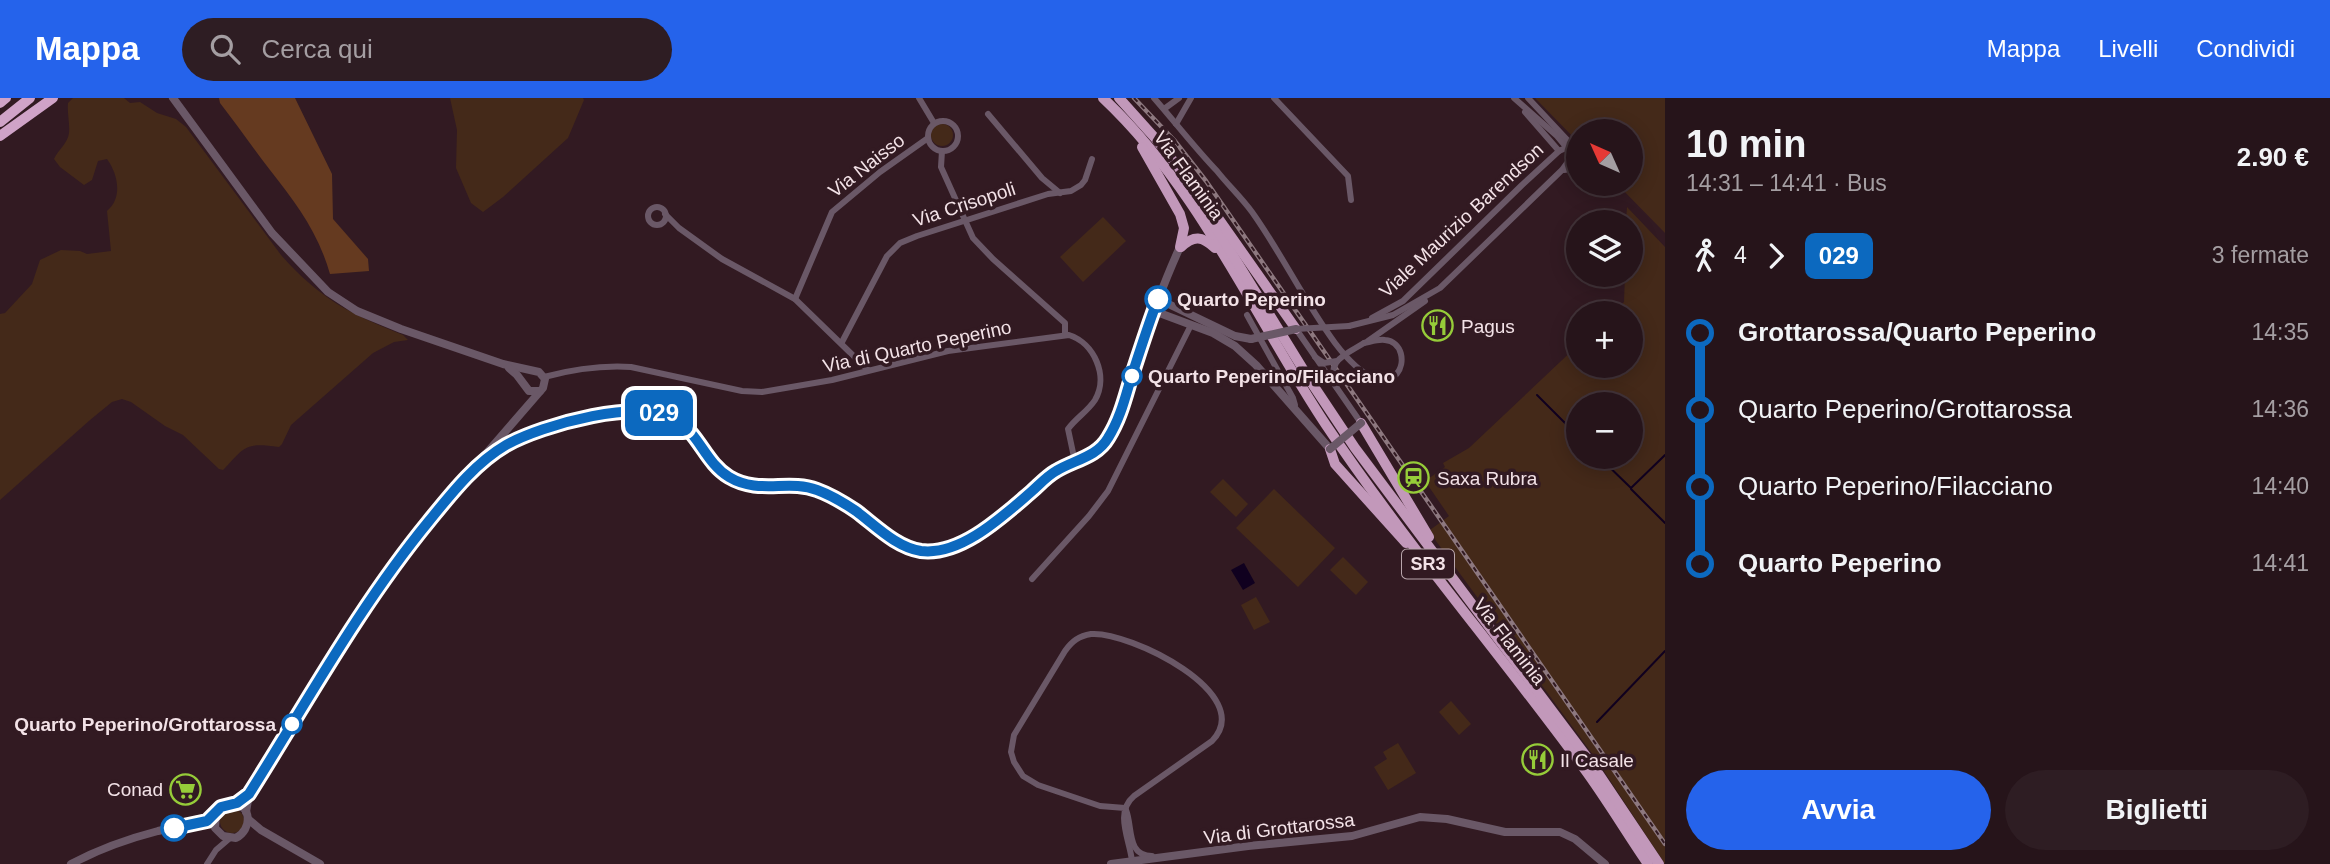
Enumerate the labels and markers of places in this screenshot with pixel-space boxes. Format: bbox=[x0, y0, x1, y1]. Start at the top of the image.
marker: Quarto Peperino bbox=[1145, 286, 1171, 312]
place label: Quarto Peperino bbox=[1177, 289, 1326, 310]
restaurant icon: Pagus bbox=[1421, 309, 1455, 343]
place label: Pagus bbox=[1461, 316, 1515, 337]
marker: Quarto Peperino/Filacciano bbox=[1122, 366, 1142, 386]
place label: Quarto Peperino/Filacciano bbox=[1148, 366, 1395, 387]
station icon: Saxa Rubra bbox=[1397, 461, 1431, 495]
place label: Saxa Rubra bbox=[1437, 468, 1538, 489]
place label: Quarto Peperino/Grottarossa bbox=[14, 714, 276, 735]
marker: Quarto Peperino/Grottarossa bbox=[282, 714, 302, 734]
restaurant icon: Il Casale bbox=[1520, 743, 1554, 777]
place label: Il Casale bbox=[1560, 750, 1634, 771]
supermarket icon: Conad bbox=[169, 772, 203, 806]
place label: Conad bbox=[107, 779, 163, 800]
unlabelled marker bbox=[161, 815, 187, 841]

